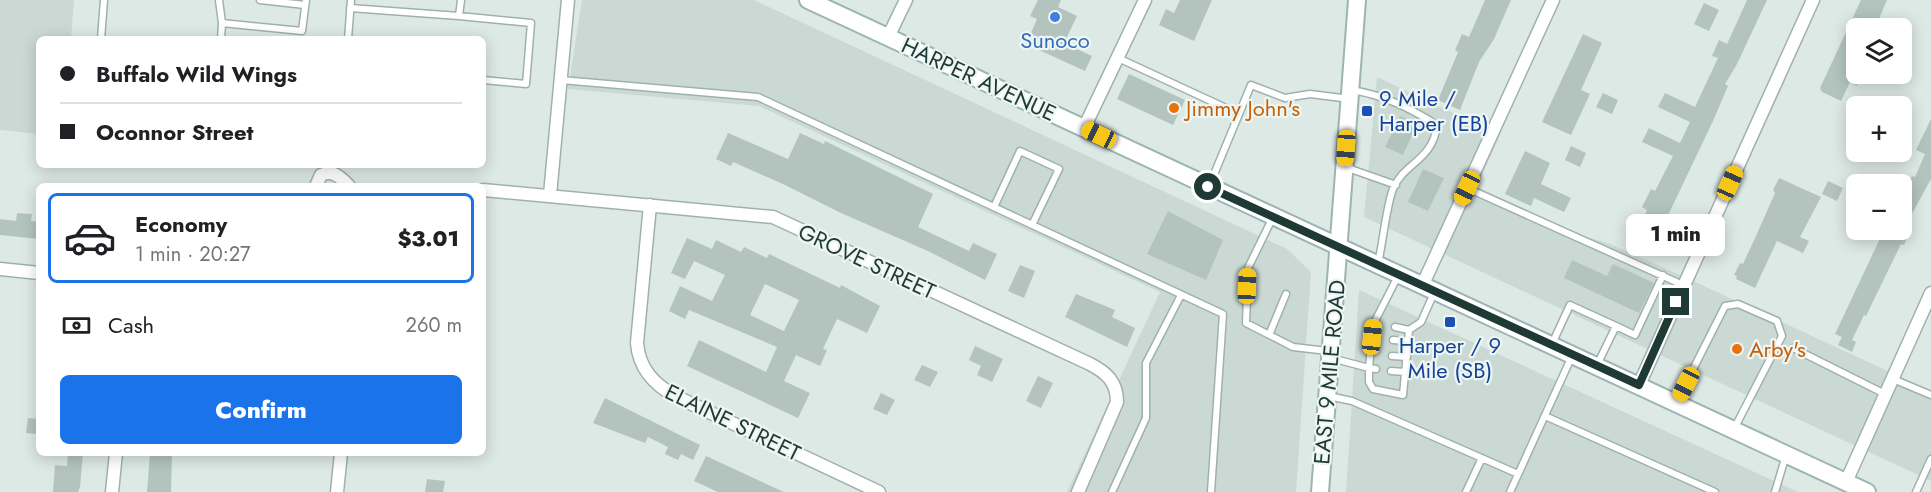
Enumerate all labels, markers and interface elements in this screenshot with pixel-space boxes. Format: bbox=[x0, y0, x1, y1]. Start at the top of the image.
marker: Sunoco bbox=[1048, 10, 1062, 24]
map controls bbox=[1846, 18, 1912, 240]
button: layers bbox=[1846, 18, 1912, 84]
place label: Sunoco bbox=[1020, 24, 1090, 56]
street label: HARPER AVENUE bbox=[896, 29, 1062, 129]
text: Buffalo Wild Wings bbox=[96, 58, 297, 90]
place label: 9 Mile / Harper (EB) bbox=[1379, 82, 1489, 139]
place label: Jimmy John's bbox=[1183, 92, 1300, 124]
button: + bbox=[1846, 96, 1912, 162]
marker: Jimmy John's bbox=[1167, 101, 1181, 115]
marker: 9 Mile / Harper (EB) bbox=[1360, 104, 1374, 118]
text: Oconnor Street bbox=[96, 116, 254, 148]
car bbox=[1079, 119, 1119, 151]
car bbox=[1336, 129, 1356, 167]
car bbox=[1714, 163, 1746, 203]
car bbox=[1451, 168, 1483, 208]
route start bbox=[1194, 173, 1221, 200]
button: − bbox=[1846, 174, 1912, 240]
text: Economy bbox=[135, 208, 227, 240]
icon: car bbox=[63, 211, 117, 265]
street label: GROVE STREET bbox=[793, 215, 942, 307]
callout: 1 min bbox=[1626, 215, 1726, 257]
text: 1 min bbox=[1650, 220, 1701, 249]
text: $3.01 bbox=[397, 222, 459, 254]
text: 1 min · 20:27 bbox=[135, 240, 251, 269]
car bbox=[1237, 268, 1257, 304]
street label: EAST 9 MILE ROAD bbox=[1305, 278, 1353, 466]
route end bbox=[1662, 288, 1689, 315]
icon: cash bbox=[60, 309, 93, 342]
text: Cash bbox=[108, 309, 154, 341]
text: 260 m bbox=[406, 311, 462, 340]
marker: Harper / 9 Mile (SB) bbox=[1443, 315, 1457, 329]
car bbox=[1361, 318, 1383, 356]
place label: Harper / 9 Mile (SB) bbox=[1399, 329, 1501, 386]
place label: Arby's bbox=[1749, 333, 1806, 365]
marker: Arby's bbox=[1730, 342, 1744, 356]
car bbox=[1670, 364, 1702, 404]
button: Confirm bbox=[60, 375, 462, 444]
street label: ELAINE STREET bbox=[660, 375, 807, 469]

